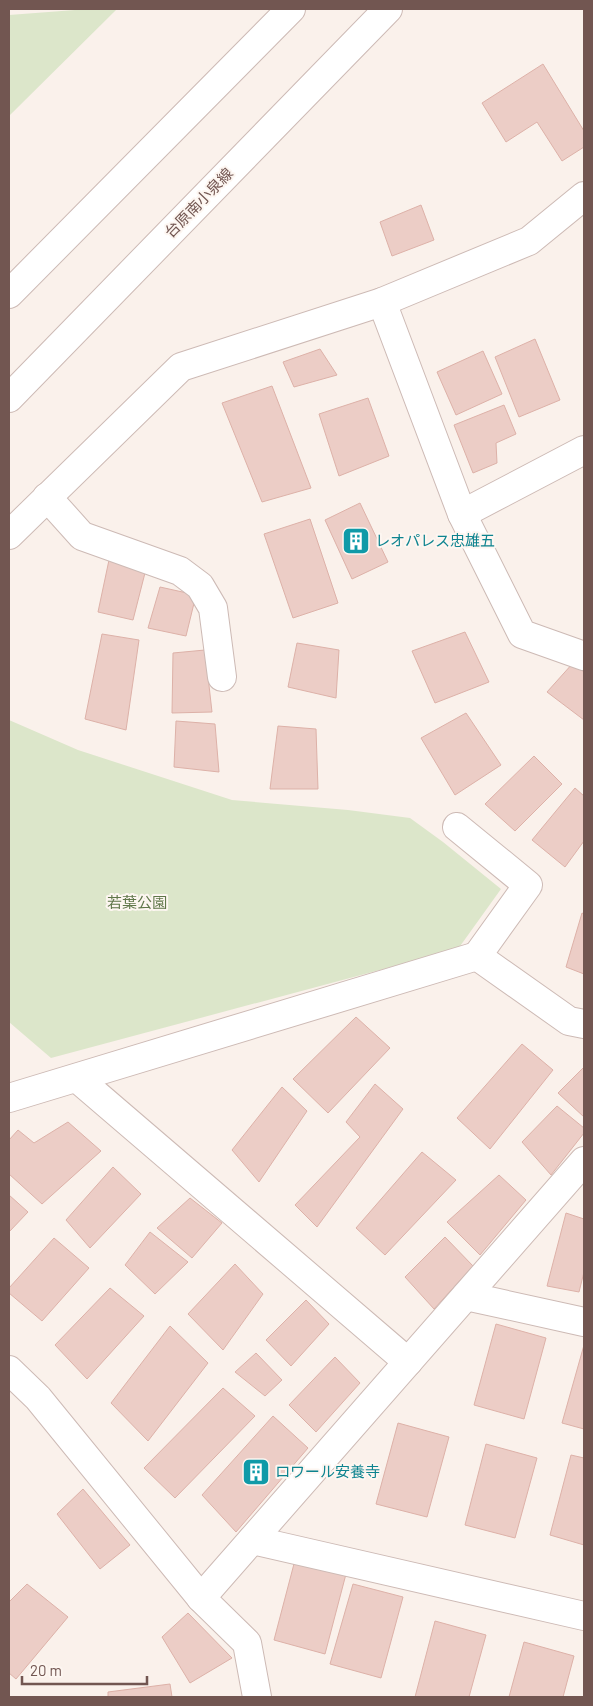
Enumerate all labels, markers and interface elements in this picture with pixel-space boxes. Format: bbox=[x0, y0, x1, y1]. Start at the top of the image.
street label: 台原南小泉線 bbox=[161, 164, 236, 241]
building icon: レオパレス忠雄五 bbox=[341, 526, 371, 556]
place label: レオパレス忠雄五 bbox=[375, 531, 495, 549]
park label: 若葉公園 bbox=[107, 893, 167, 911]
building icon: ロワール安養寺 bbox=[241, 1457, 271, 1487]
place label: ロワール安養寺 bbox=[275, 1462, 380, 1480]
scale bar bbox=[22, 1654, 148, 1686]
text: 20 m bbox=[30, 1661, 62, 1679]

